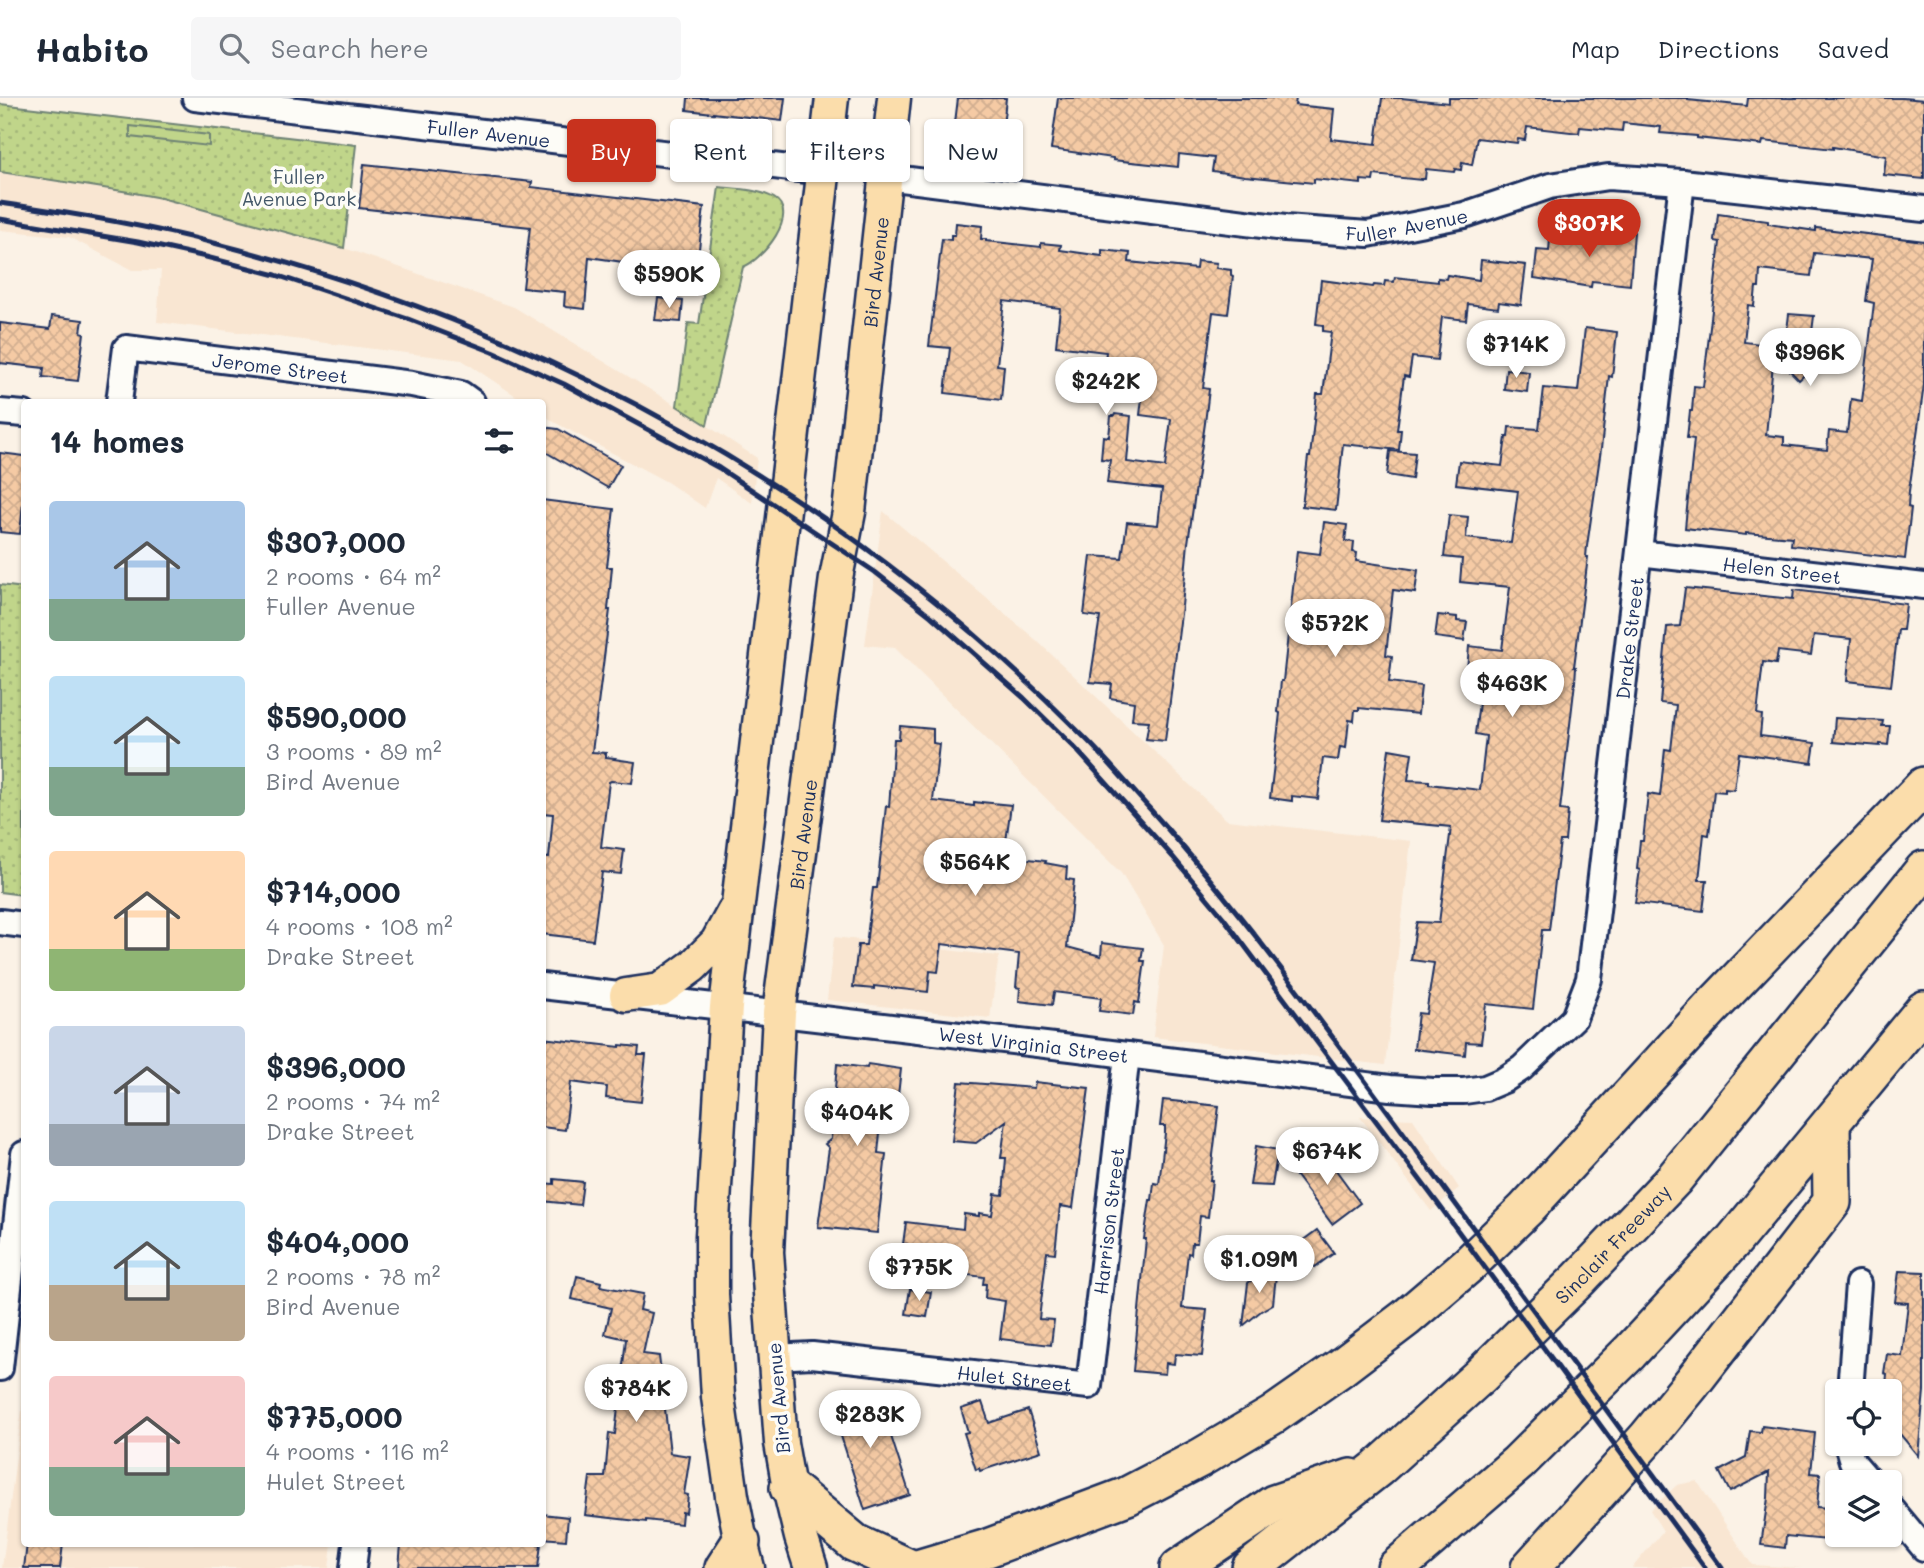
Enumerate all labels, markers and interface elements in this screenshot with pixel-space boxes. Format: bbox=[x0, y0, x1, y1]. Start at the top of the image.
search box bbox=[191, 17, 681, 80]
text: Habito bbox=[35, 27, 149, 70]
icon: search bbox=[215, 29, 253, 67]
text: Search here bbox=[271, 31, 429, 65]
text: Map bbox=[1571, 33, 1620, 64]
text: Directions bbox=[1658, 33, 1780, 64]
text: Saved bbox=[1818, 33, 1889, 64]
street label: Fuller Avenue bbox=[426, 113, 552, 152]
chip: Buy bbox=[567, 119, 656, 182]
chip: Rent bbox=[670, 119, 772, 182]
chip: Filters bbox=[786, 119, 910, 182]
chip: New bbox=[924, 119, 1023, 182]
park label: Fuller Avenue Park bbox=[242, 164, 356, 211]
pin: $307K bbox=[1540, 200, 1638, 259]
street label: Fuller Avenue bbox=[1345, 202, 1470, 247]
text: $307K bbox=[1554, 207, 1624, 237]
street label: Bird Avenue bbox=[857, 215, 894, 329]
pin: $590K bbox=[620, 250, 718, 310]
text: $590K bbox=[633, 258, 705, 288]
pin: $714K bbox=[1467, 320, 1565, 380]
text: $714K bbox=[1483, 328, 1549, 358]
pin: $396K bbox=[1761, 328, 1859, 388]
text: $396K bbox=[1775, 336, 1845, 366]
street label: Jerome Street bbox=[211, 346, 350, 388]
pin: $242K bbox=[1057, 358, 1155, 417]
text: $242K bbox=[1071, 365, 1141, 395]
text: 14 homes bbox=[49, 421, 185, 461]
icon: filters bbox=[480, 422, 518, 460]
text: $307,000 bbox=[266, 521, 406, 561]
icon: home bbox=[105, 529, 189, 613]
street label: Helen Street bbox=[1721, 550, 1843, 589]
text: 2 rooms · 64 m² bbox=[266, 561, 441, 591]
street label: Drake Street bbox=[1609, 575, 1648, 700]
text: Fuller Avenue bbox=[266, 591, 416, 621]
pin: $572K bbox=[1286, 600, 1384, 659]
text: $572K bbox=[1301, 607, 1369, 637]
pin: $463K bbox=[1463, 660, 1561, 719]
text: $463K bbox=[1476, 667, 1548, 697]
text: $590,000 bbox=[266, 696, 406, 736]
icon: home bbox=[105, 704, 189, 788]
text: 3 rooms · 89 m² bbox=[266, 736, 442, 766]
text: Bird Avenue bbox=[266, 766, 400, 796]
street label: Bird Avenue bbox=[783, 777, 822, 891]
pin: $564K bbox=[926, 838, 1024, 898]
text: $564K bbox=[939, 846, 1011, 876]
text: $714,000 bbox=[266, 871, 401, 911]
icon: home bbox=[105, 879, 189, 963]
text: 4 rooms · 108 m² bbox=[266, 911, 453, 941]
text: Drake Street bbox=[266, 941, 415, 971]
street label: West Virginia Street bbox=[937, 1020, 1130, 1068]
text: $396,000 bbox=[266, 1046, 406, 1086]
icon: home bbox=[105, 1054, 189, 1138]
text: 2 rooms · 74 m² bbox=[266, 1086, 440, 1116]
pin: $404K bbox=[808, 1088, 906, 1148]
text: $404K bbox=[820, 1096, 894, 1126]
text: Drake Street bbox=[266, 1116, 415, 1146]
pin: $674K bbox=[1278, 1128, 1376, 1187]
text: $674K bbox=[1292, 1135, 1362, 1165]
street label: Harrison Street bbox=[1087, 1146, 1129, 1296]
street label: Sinclair Freeway bbox=[1549, 1179, 1675, 1309]
text: $404,000 bbox=[266, 1221, 409, 1261]
icon: home bbox=[105, 1229, 189, 1313]
pin: $1.09M bbox=[1202, 1236, 1316, 1295]
text: $1.09M bbox=[1220, 1243, 1298, 1273]
pin: $775K bbox=[870, 1244, 968, 1303]
text: $775K bbox=[885, 1251, 953, 1281]
text: 2 rooms · 78 m² bbox=[266, 1261, 440, 1291]
text: Bird Avenue bbox=[266, 1291, 400, 1321]
street label: Bird Avenue bbox=[761, 1342, 795, 1454]
street label: Hulet Street bbox=[956, 1359, 1073, 1397]
pin: $784K bbox=[587, 1364, 685, 1424]
text: $784K bbox=[600, 1372, 672, 1402]
map controls bbox=[1825, 1379, 1902, 1547]
button: locate bbox=[1825, 1379, 1902, 1456]
pin: $283K bbox=[821, 1390, 919, 1450]
text: $775,000 bbox=[266, 1396, 403, 1436]
text: $283K bbox=[835, 1398, 905, 1428]
icon: home bbox=[105, 1404, 189, 1488]
text: 4 rooms · 116 m² bbox=[266, 1436, 449, 1466]
text: Hulet Street bbox=[266, 1466, 406, 1496]
button: layers bbox=[1825, 1470, 1902, 1547]

